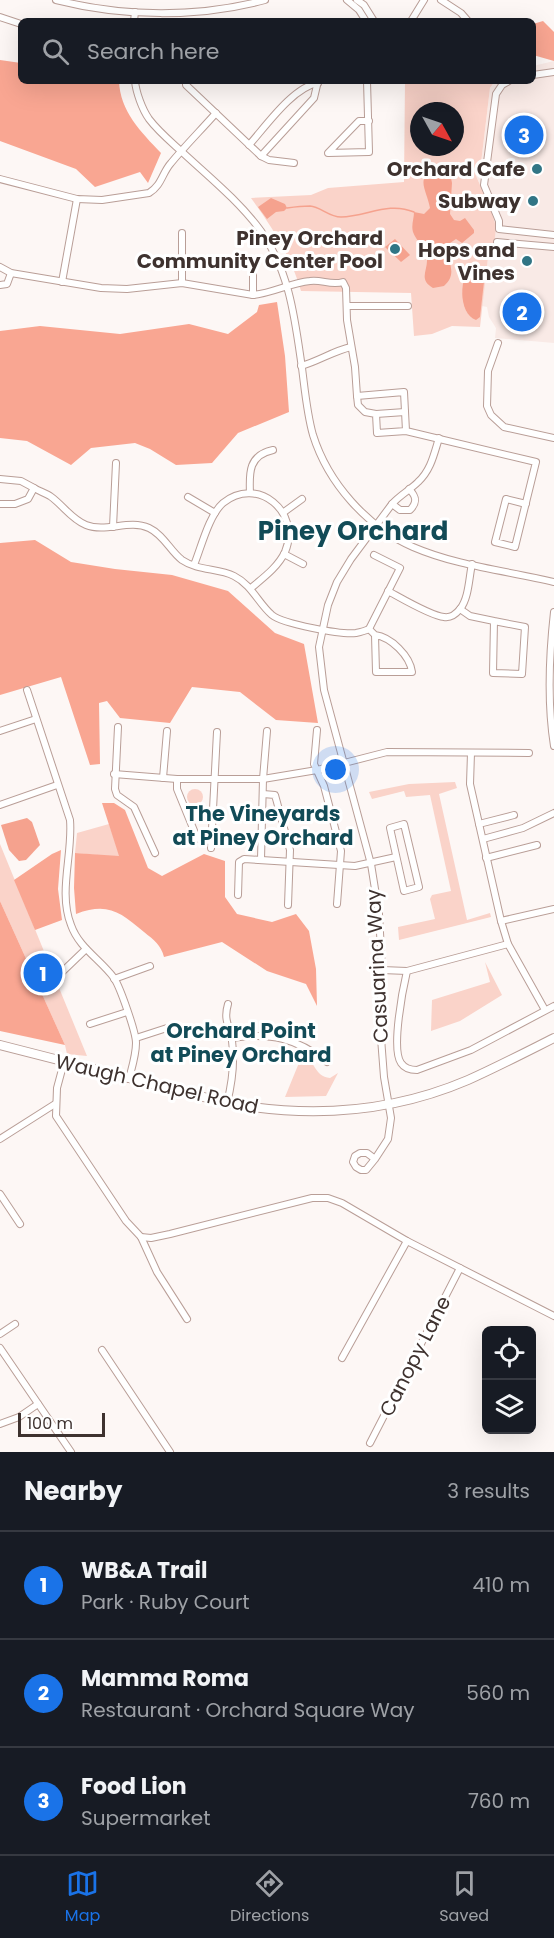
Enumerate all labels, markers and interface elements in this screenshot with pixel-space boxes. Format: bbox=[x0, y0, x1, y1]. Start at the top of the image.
search box bbox=[18, 18, 536, 84]
icon: search bbox=[39, 35, 72, 68]
text: Search here bbox=[87, 36, 220, 67]
north arrow bbox=[410, 102, 464, 156]
pin: 3 bbox=[504, 112, 544, 158]
place label: Orchard Cafe bbox=[387, 155, 525, 183]
marker: Orchard Cafe bbox=[530, 162, 544, 176]
place label: Subway bbox=[438, 187, 521, 215]
marker: Subway bbox=[526, 194, 540, 208]
place label: Piney Orchard Community Center Pool bbox=[137, 224, 383, 275]
place label: Hops and Vines bbox=[418, 236, 515, 287]
marker: Piney Orchard Community Center Pool bbox=[388, 242, 402, 256]
marker: Hops and Vines bbox=[520, 254, 534, 268]
pin: 2 bbox=[502, 290, 542, 334]
district label: Piney Orchard bbox=[258, 513, 448, 549]
your location bbox=[321, 755, 350, 784]
district label: The Vineyards at Piney Orchard bbox=[172, 799, 354, 852]
street label: Casuarina Way bbox=[359, 888, 395, 1044]
pin: 1 bbox=[24, 950, 63, 996]
district label: Orchard Point at Piney Orchard bbox=[150, 1016, 332, 1069]
street label: Waugh Chapel Road bbox=[53, 1047, 261, 1121]
street label: Canopy Lane bbox=[373, 1291, 457, 1421]
map controls bbox=[482, 1326, 536, 1434]
button: locate bbox=[482, 1326, 536, 1380]
button: layers bbox=[482, 1380, 536, 1434]
scale bar bbox=[18, 1410, 105, 1438]
text: 100 m bbox=[27, 1412, 73, 1435]
text: Nearby bbox=[24, 1473, 122, 1509]
text: 3 results bbox=[447, 1477, 530, 1505]
text: WB&A Trail bbox=[81, 1555, 207, 1586]
text: 1 bbox=[40, 1571, 47, 1599]
text: 410 m bbox=[473, 1571, 530, 1599]
text: Park · Ruby Court bbox=[81, 1588, 250, 1616]
text: Mamma Roma bbox=[81, 1663, 249, 1694]
text: 2 bbox=[38, 1679, 49, 1707]
text: 560 m bbox=[466, 1679, 530, 1707]
text: Restaurant · Orchard Square Way bbox=[81, 1696, 415, 1724]
text: Food Lion bbox=[81, 1771, 187, 1802]
text: 3 bbox=[37, 1787, 50, 1815]
text: 760 m bbox=[468, 1787, 530, 1815]
text: Supermarket bbox=[81, 1804, 210, 1832]
tab: Map bbox=[65, 1867, 100, 1928]
tab: Directions bbox=[230, 1867, 309, 1928]
tab: Saved bbox=[439, 1867, 489, 1928]

